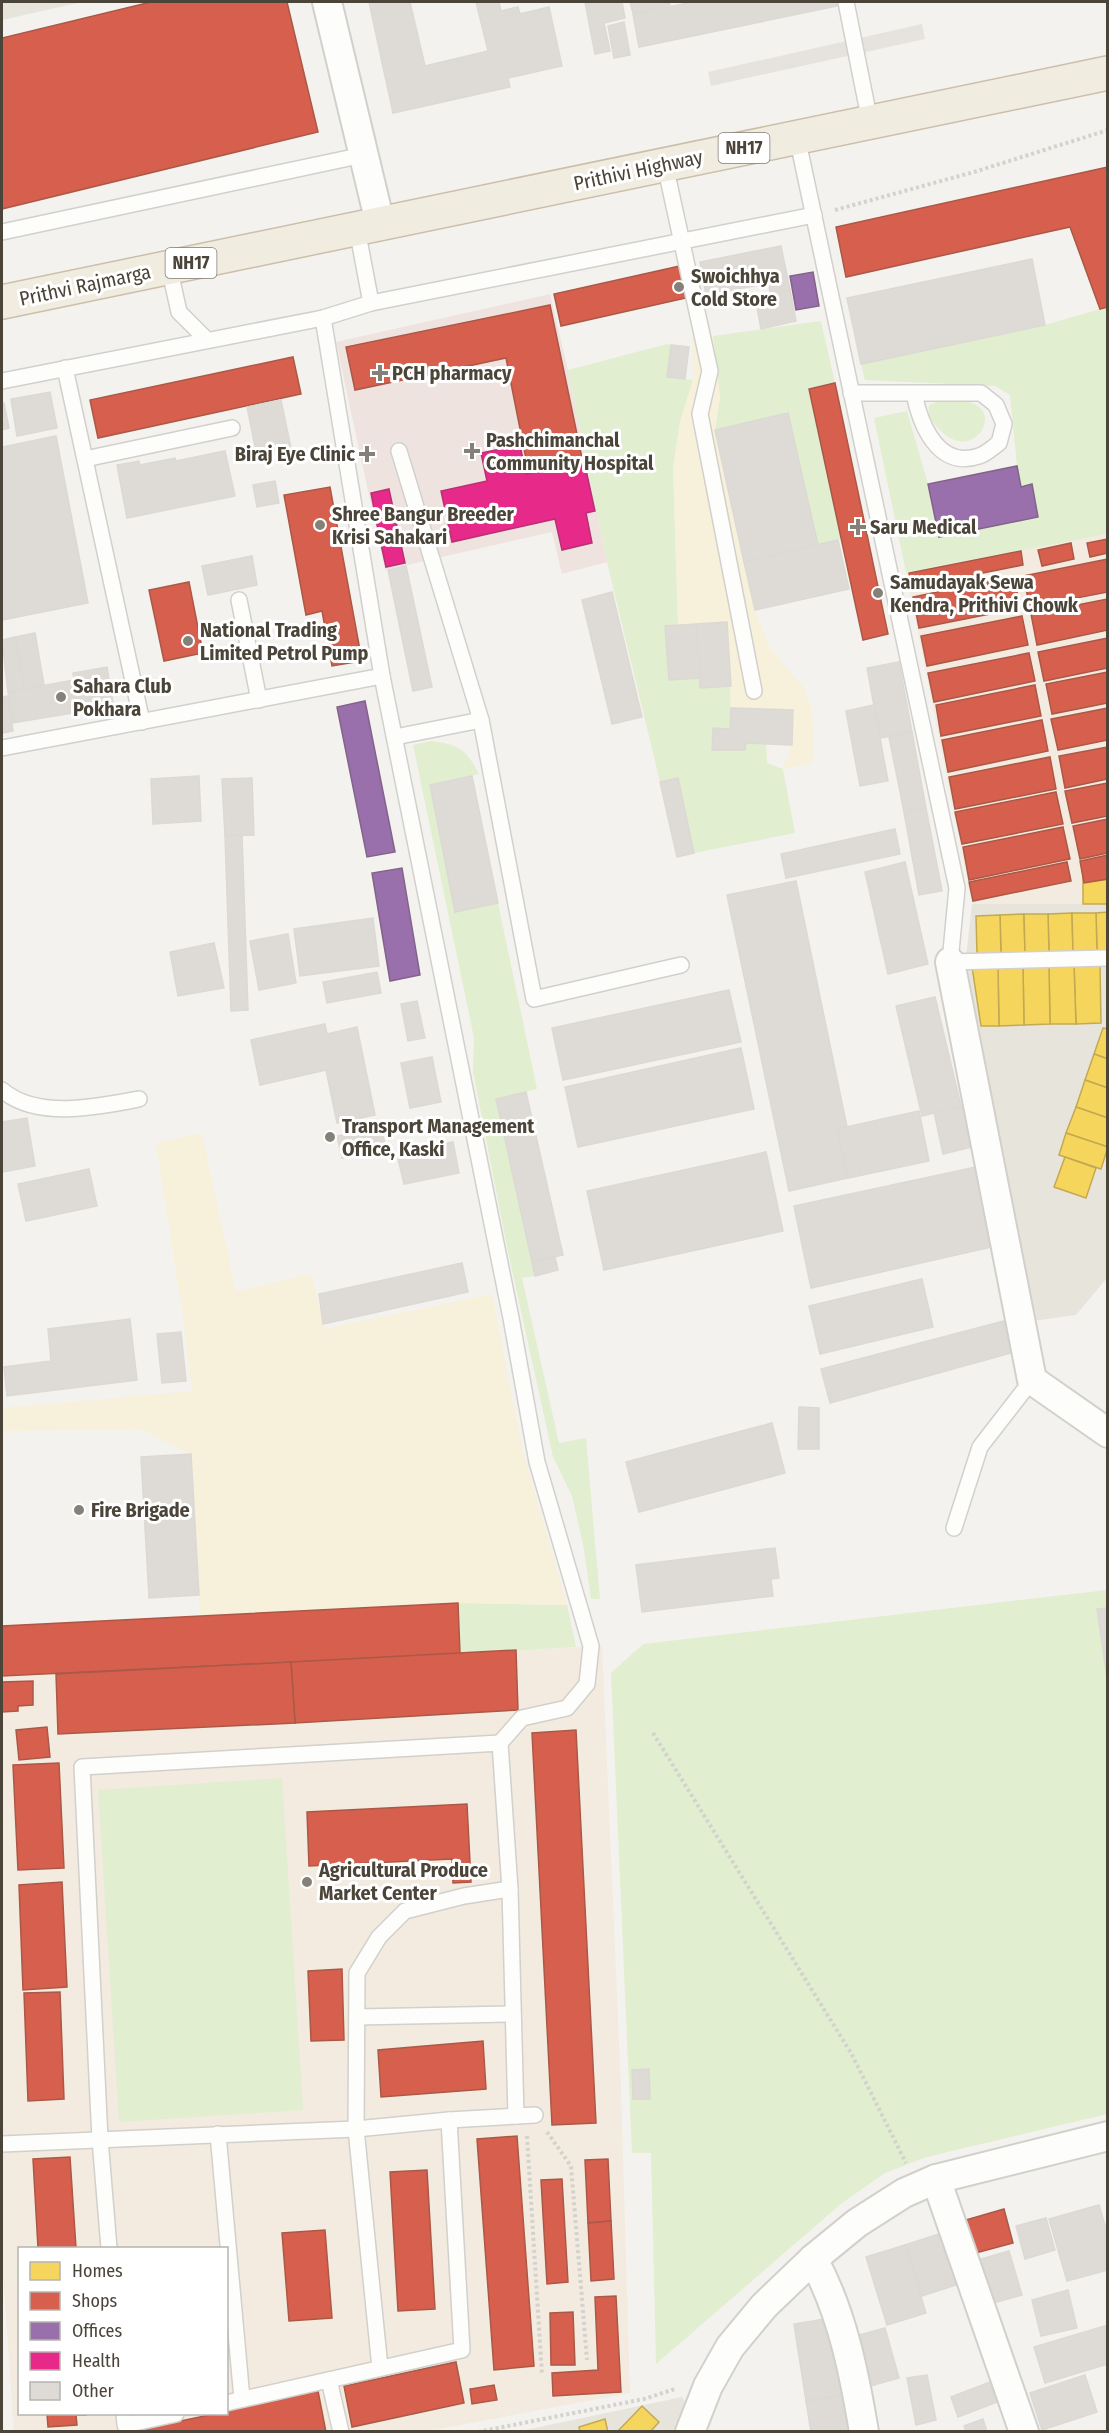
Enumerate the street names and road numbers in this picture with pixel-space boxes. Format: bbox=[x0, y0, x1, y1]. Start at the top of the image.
road number: NH17 bbox=[718, 133, 770, 163]
street label: Prithivi Highway bbox=[571, 145, 705, 195]
road number: NH17 bbox=[166, 248, 216, 278]
street label: Prithvi Rajmarga bbox=[17, 259, 153, 311]

